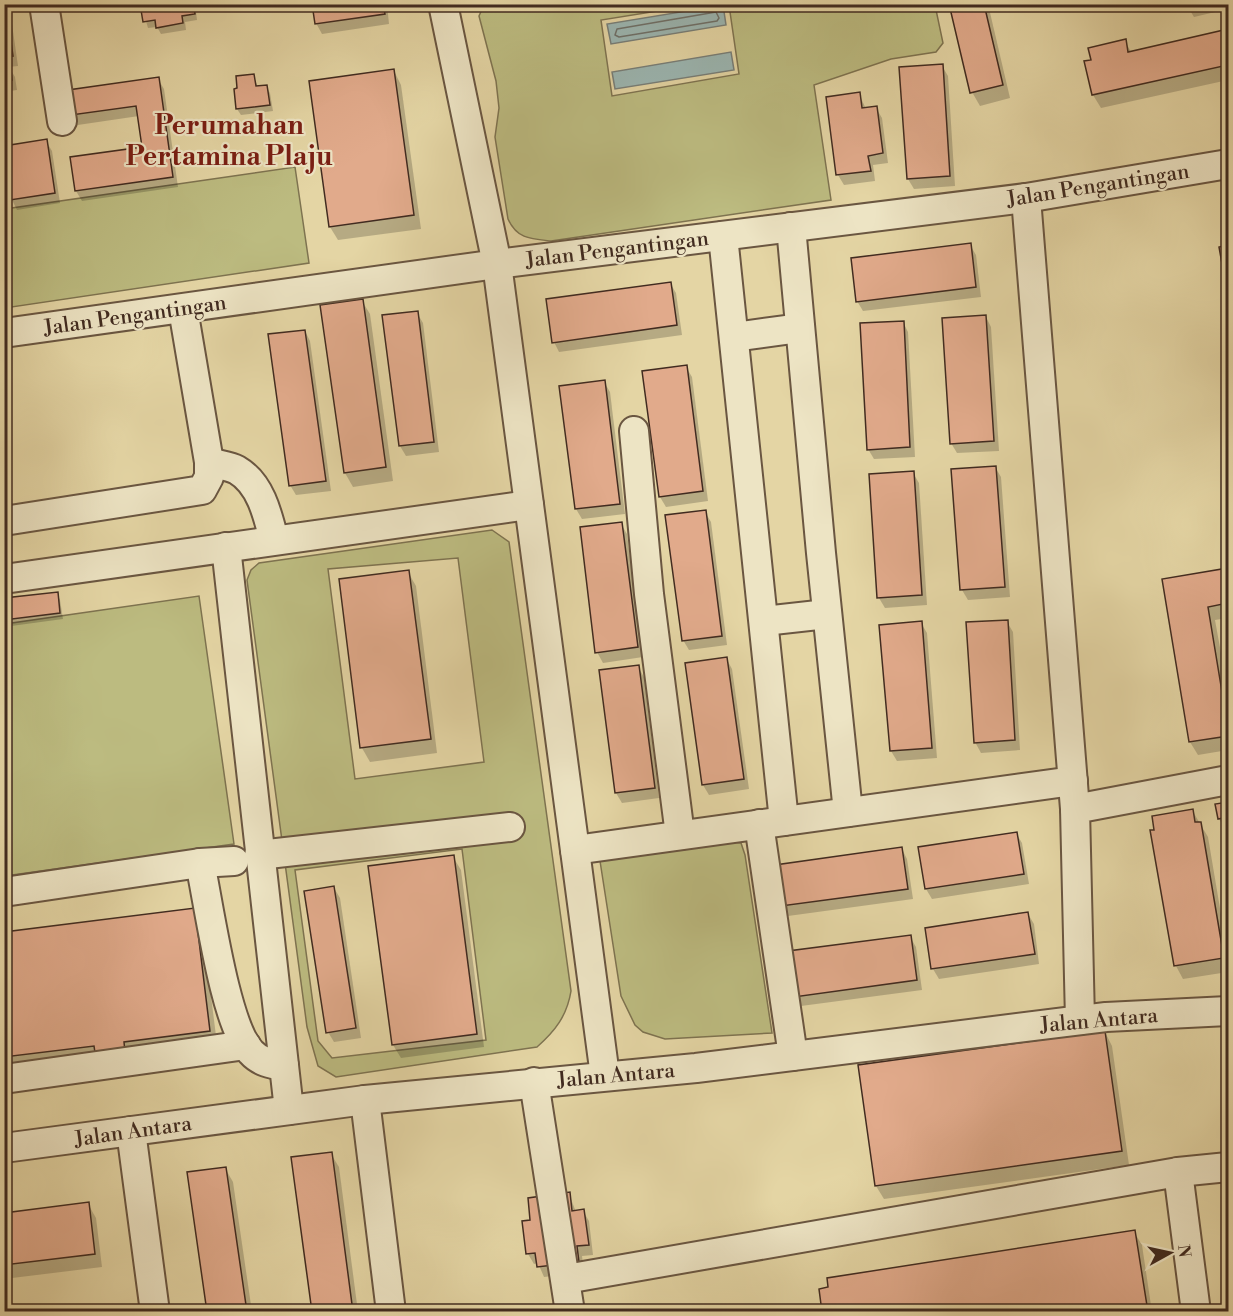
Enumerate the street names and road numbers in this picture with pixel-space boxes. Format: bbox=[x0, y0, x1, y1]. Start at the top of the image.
street label: Jalan Pengantingan bbox=[1004, 159, 1192, 213]
street label: Jalan Pengantingan bbox=[523, 226, 711, 274]
street label: Jalan Pengantingan bbox=[41, 290, 229, 342]
street label: Jalan Antara bbox=[1038, 1003, 1159, 1039]
street label: Jalan Antara bbox=[555, 1058, 676, 1094]
street label: Jalan Antara bbox=[72, 1111, 194, 1153]

